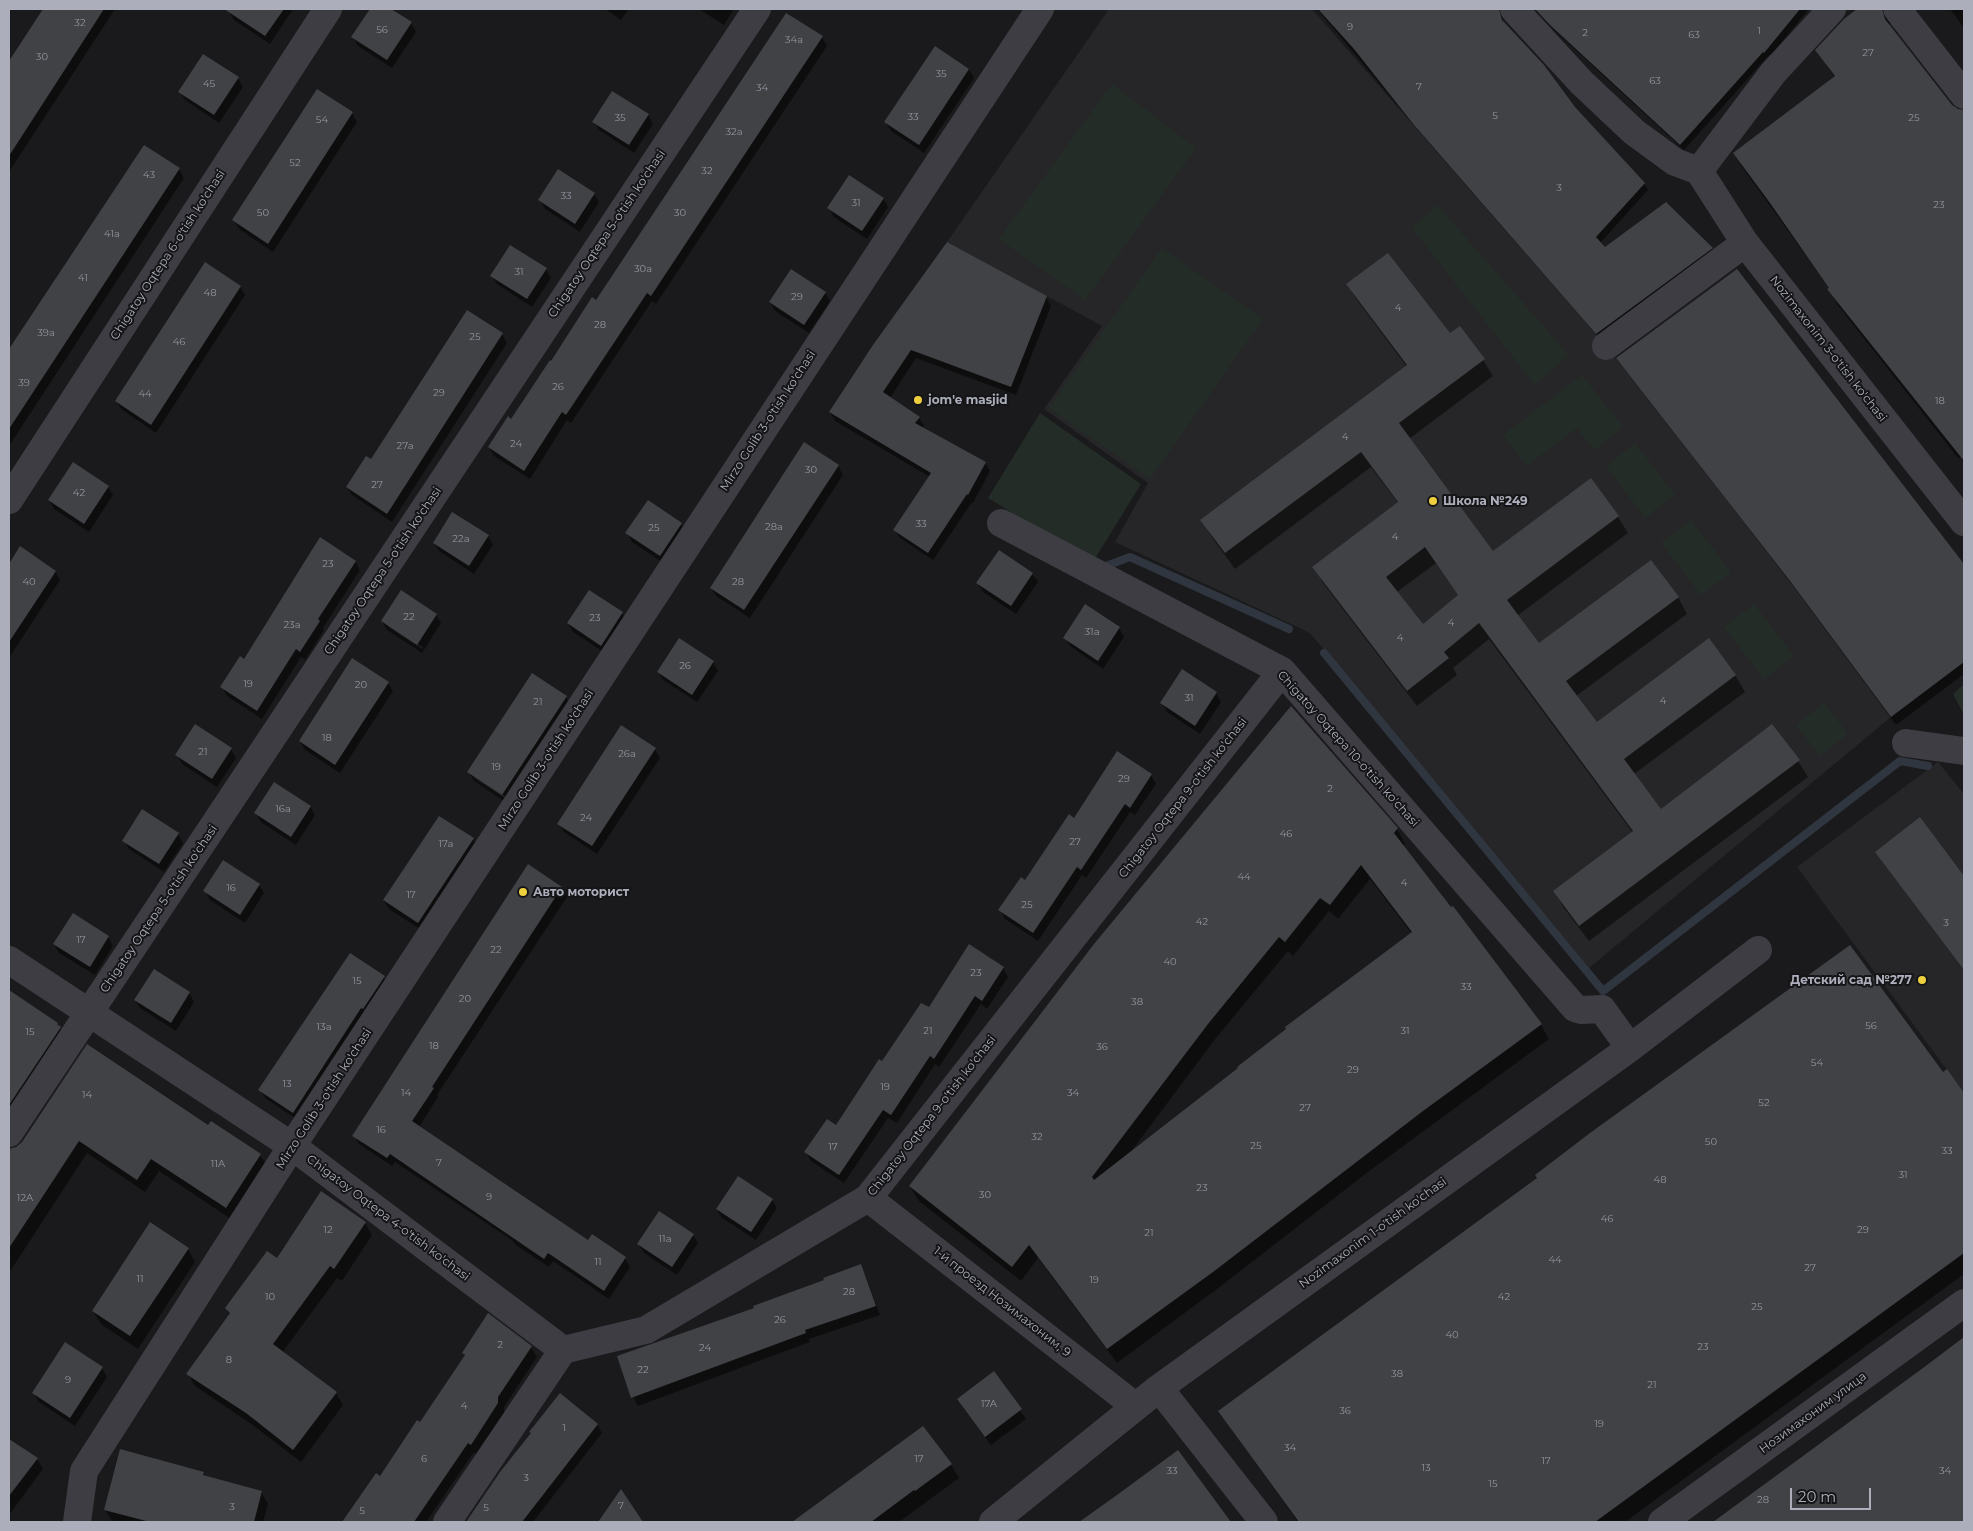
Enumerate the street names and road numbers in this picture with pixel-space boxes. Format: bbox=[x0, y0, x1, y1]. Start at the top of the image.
street label: Chigatoy Oqtepa 5-o'tish ko'chasi bbox=[545, 147, 669, 321]
street label: Chigatoy Oqtepa 6-o'tish ko'chasi bbox=[108, 167, 228, 343]
street label: Nozimaxonim 3-o'tish ko'chasi bbox=[1767, 273, 1889, 425]
street label: Mirzo Golib 3-o'tish ko'chasi bbox=[717, 348, 819, 494]
street label: Chigatoy Oqtepa 5-o'tish ko'chasi bbox=[321, 484, 445, 658]
street label: Chigatoy Oqtepa 10-o'tish ko'chasi bbox=[1274, 668, 1422, 830]
street label: Mirzo Golib 3-o'tish ko'chasi bbox=[495, 687, 597, 833]
street label: Chigatoy Oqtepa 9-o'tish ko'chasi bbox=[1116, 715, 1250, 881]
street label: Chigatoy Oqtepa 5-o'tish ko'chasi bbox=[97, 822, 221, 996]
street label: Mirzo Golib 3-o'tish ko'chasi bbox=[273, 1026, 375, 1172]
street label: Chigatoy Oqtepa 9-o'tish ko'chasi bbox=[865, 1033, 999, 1199]
street label: Chigatoy Oqtepa 4-o'tish ko'chasi bbox=[304, 1152, 472, 1284]
street label: Nozimaxonim 1-o'tish ko'chasi bbox=[1296, 1175, 1450, 1291]
street label: 1-й проезд Нозимахоним, 9 bbox=[930, 1244, 1074, 1360]
street label: Нозимахоним улица bbox=[1757, 1369, 1869, 1457]

